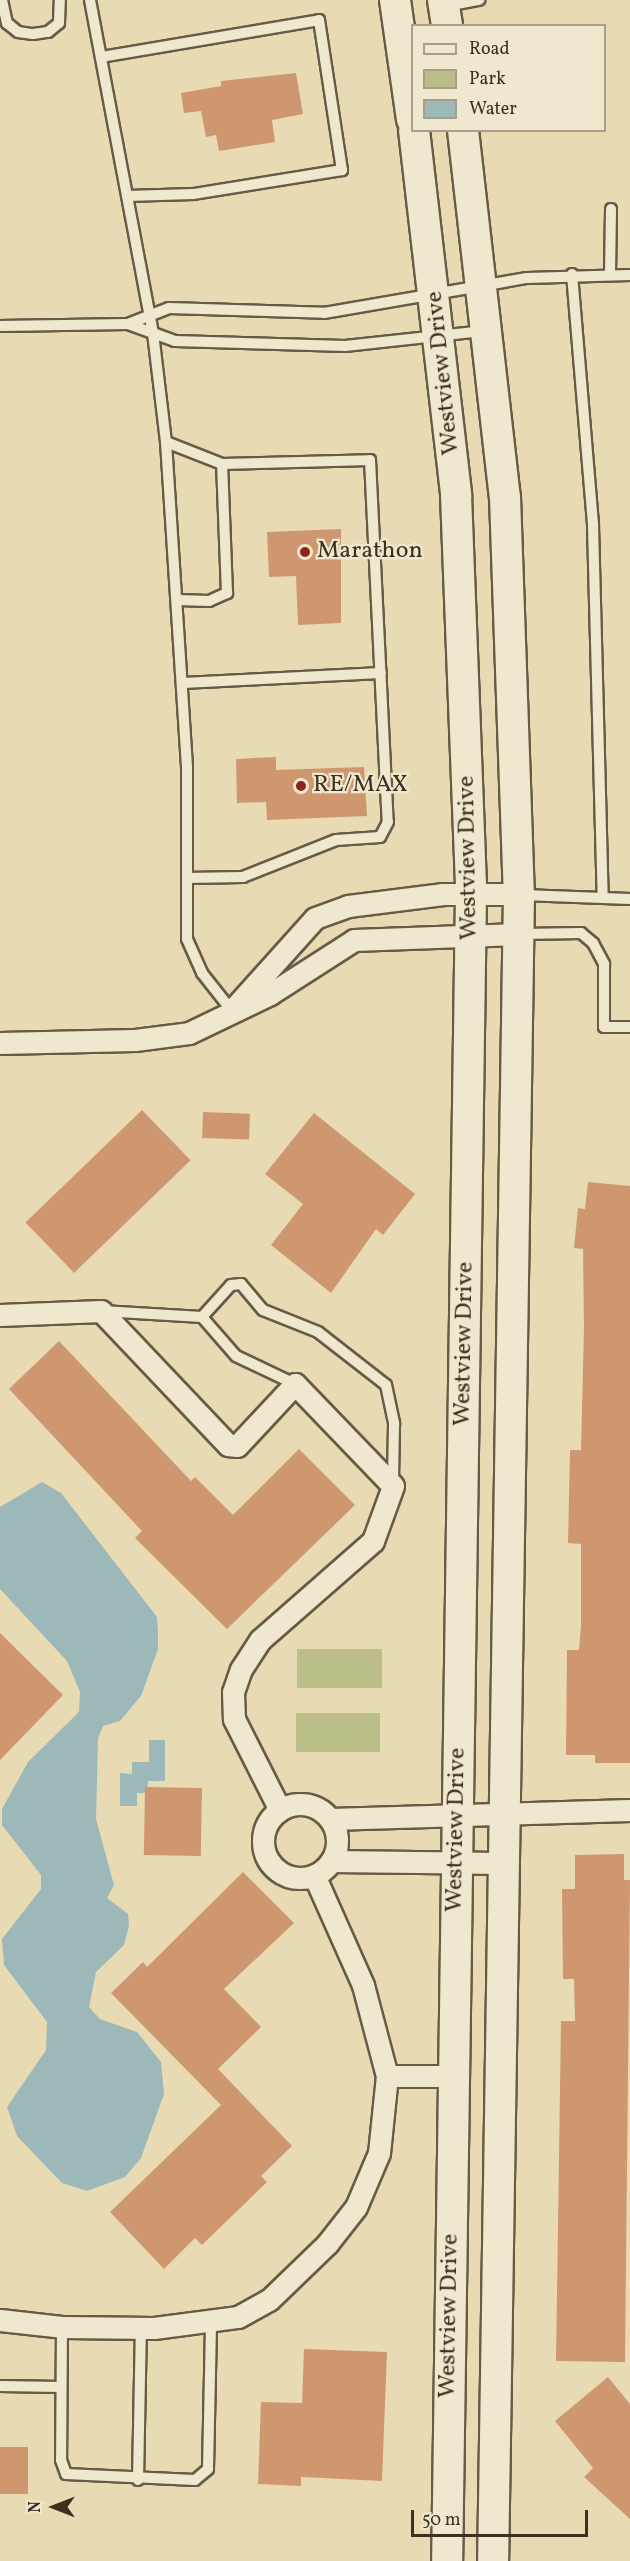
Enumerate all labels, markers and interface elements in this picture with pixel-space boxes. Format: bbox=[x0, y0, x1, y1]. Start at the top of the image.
legend bbox=[411, 24, 606, 132]
text: Road bbox=[469, 37, 510, 62]
text: Park bbox=[469, 67, 506, 92]
text: Water bbox=[469, 97, 517, 122]
street label: Westview Drive bbox=[421, 289, 467, 457]
place label: Marathon bbox=[317, 538, 423, 566]
marker: Marathon bbox=[298, 545, 312, 559]
place label: RE/MAX bbox=[313, 772, 408, 800]
street label: Westview Drive bbox=[453, 775, 485, 941]
marker: RE/MAX bbox=[294, 779, 308, 793]
street label: Westview Drive bbox=[449, 1261, 481, 1427]
street label: Westview Drive bbox=[441, 1747, 473, 1913]
street label: Westview Drive bbox=[434, 2233, 466, 2399]
north arrow bbox=[24, 2477, 84, 2537]
scale bar bbox=[414, 2498, 591, 2536]
text: N bbox=[25, 2501, 47, 2513]
text: 50 m bbox=[422, 2508, 461, 2533]

